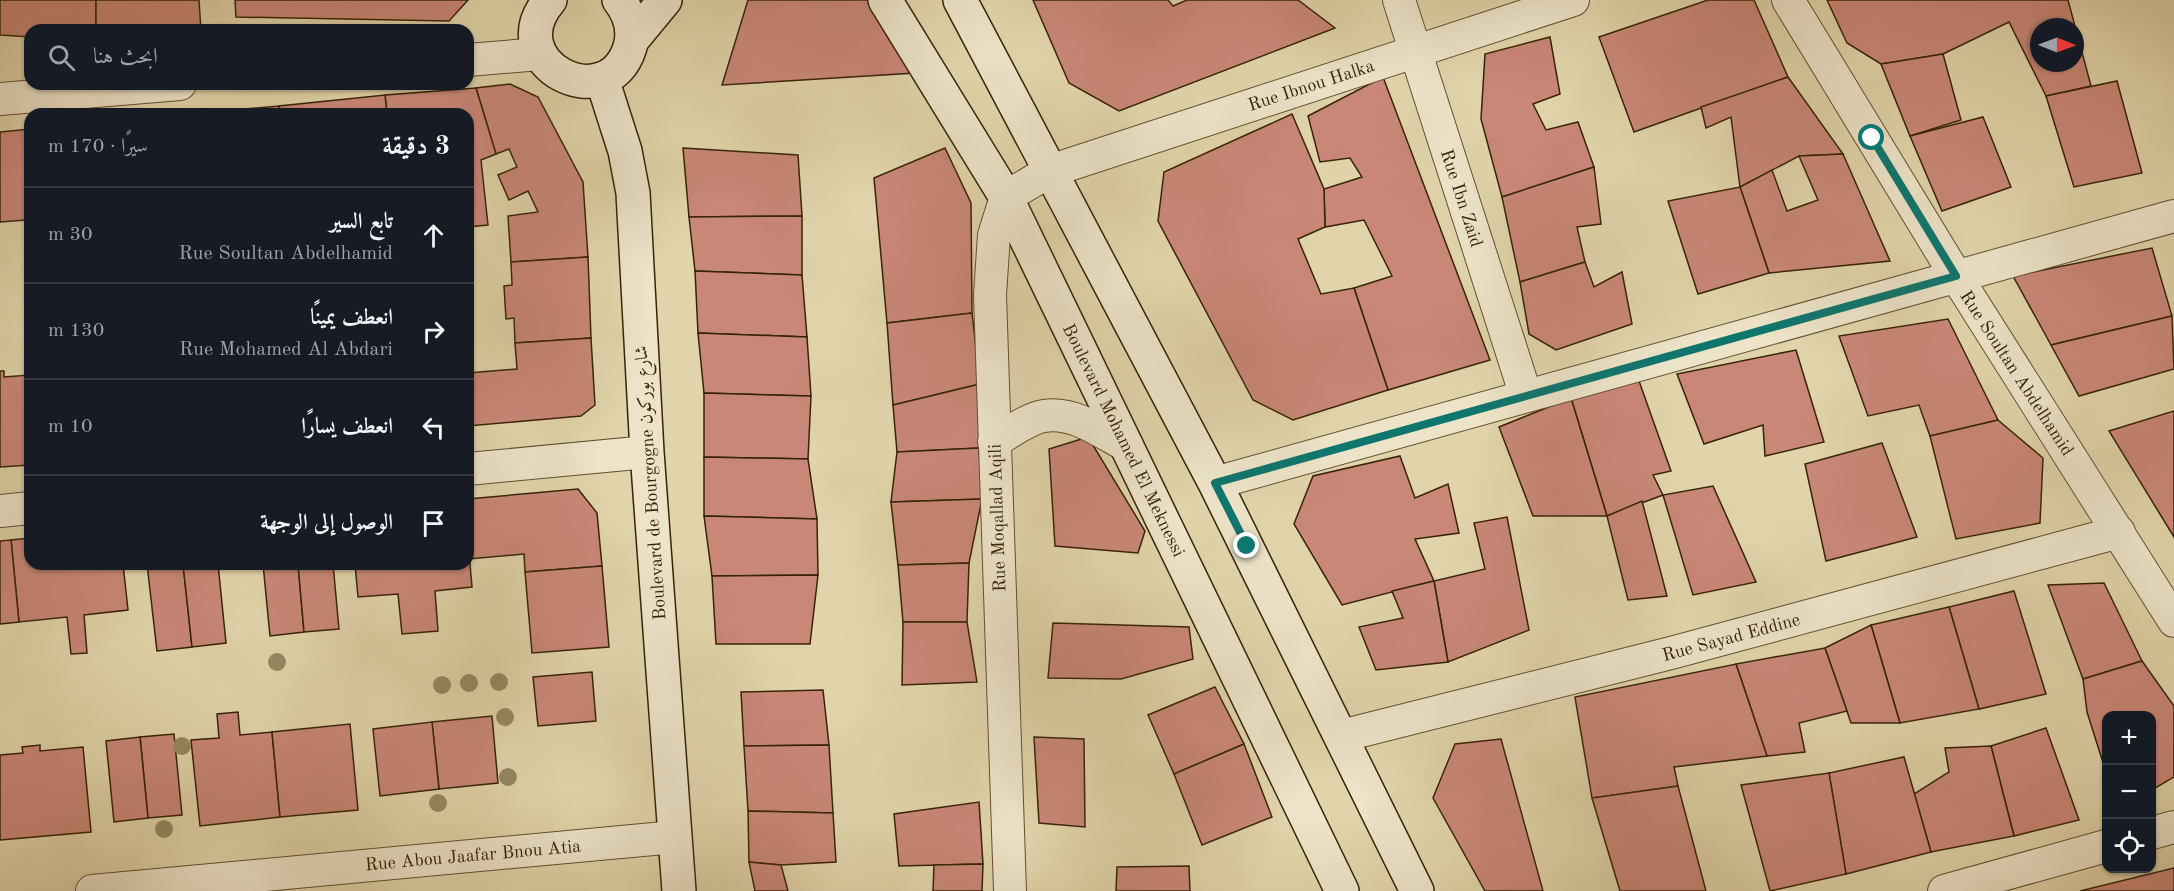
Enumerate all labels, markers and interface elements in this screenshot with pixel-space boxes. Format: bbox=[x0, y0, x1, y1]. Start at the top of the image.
north arrow bbox=[2030, 18, 2084, 72]
search box bbox=[24, 24, 474, 90]
icon: search bbox=[45, 41, 78, 74]
text: ابحث هنا bbox=[93, 46, 158, 68]
street label: Rue Ibnou Halka bbox=[1246, 57, 1377, 115]
route start bbox=[1858, 124, 1884, 150]
text: 3 دقيقة bbox=[382, 134, 450, 160]
text: سيرًا · 170 m bbox=[48, 137, 148, 157]
street label: Rue Ibn Zaid bbox=[1437, 147, 1485, 249]
text: تابع السير bbox=[329, 211, 393, 233]
icon: ahead bbox=[417, 219, 450, 252]
text: 30 m bbox=[48, 225, 93, 245]
text: Rue Soultan Abdelhamid bbox=[178, 244, 393, 264]
street label: Rue Soultan Abdelhamid bbox=[1956, 288, 2076, 459]
text: انعطف يمينًا bbox=[310, 307, 393, 329]
icon: right bbox=[417, 315, 450, 348]
text: 130 m bbox=[48, 321, 104, 341]
street label: Boulevard Mohamed El Meknessi bbox=[1059, 321, 1188, 560]
text: Rue Mohamed Al Abdari bbox=[179, 340, 393, 360]
street label: Boulevard de Bourgogne شارع بوركون bbox=[632, 345, 675, 621]
icon: left bbox=[417, 411, 450, 444]
text: انعطف يسارًا bbox=[301, 416, 393, 438]
text: 10 m bbox=[48, 417, 93, 437]
street label: Rue Moqallad Aqili bbox=[986, 443, 1010, 592]
icon: arrive bbox=[417, 507, 450, 540]
text: الوصول إلى الوجهة bbox=[260, 512, 393, 534]
route end bbox=[1233, 532, 1259, 558]
street label: Rue Sayad Eddine bbox=[1660, 611, 1802, 665]
map controls bbox=[2102, 711, 2156, 873]
button: + bbox=[2102, 711, 2156, 765]
button: − bbox=[2102, 765, 2156, 819]
button: locate bbox=[2102, 819, 2156, 873]
street label: Rue Abou Jaafar Bnou Atia bbox=[364, 838, 582, 874]

